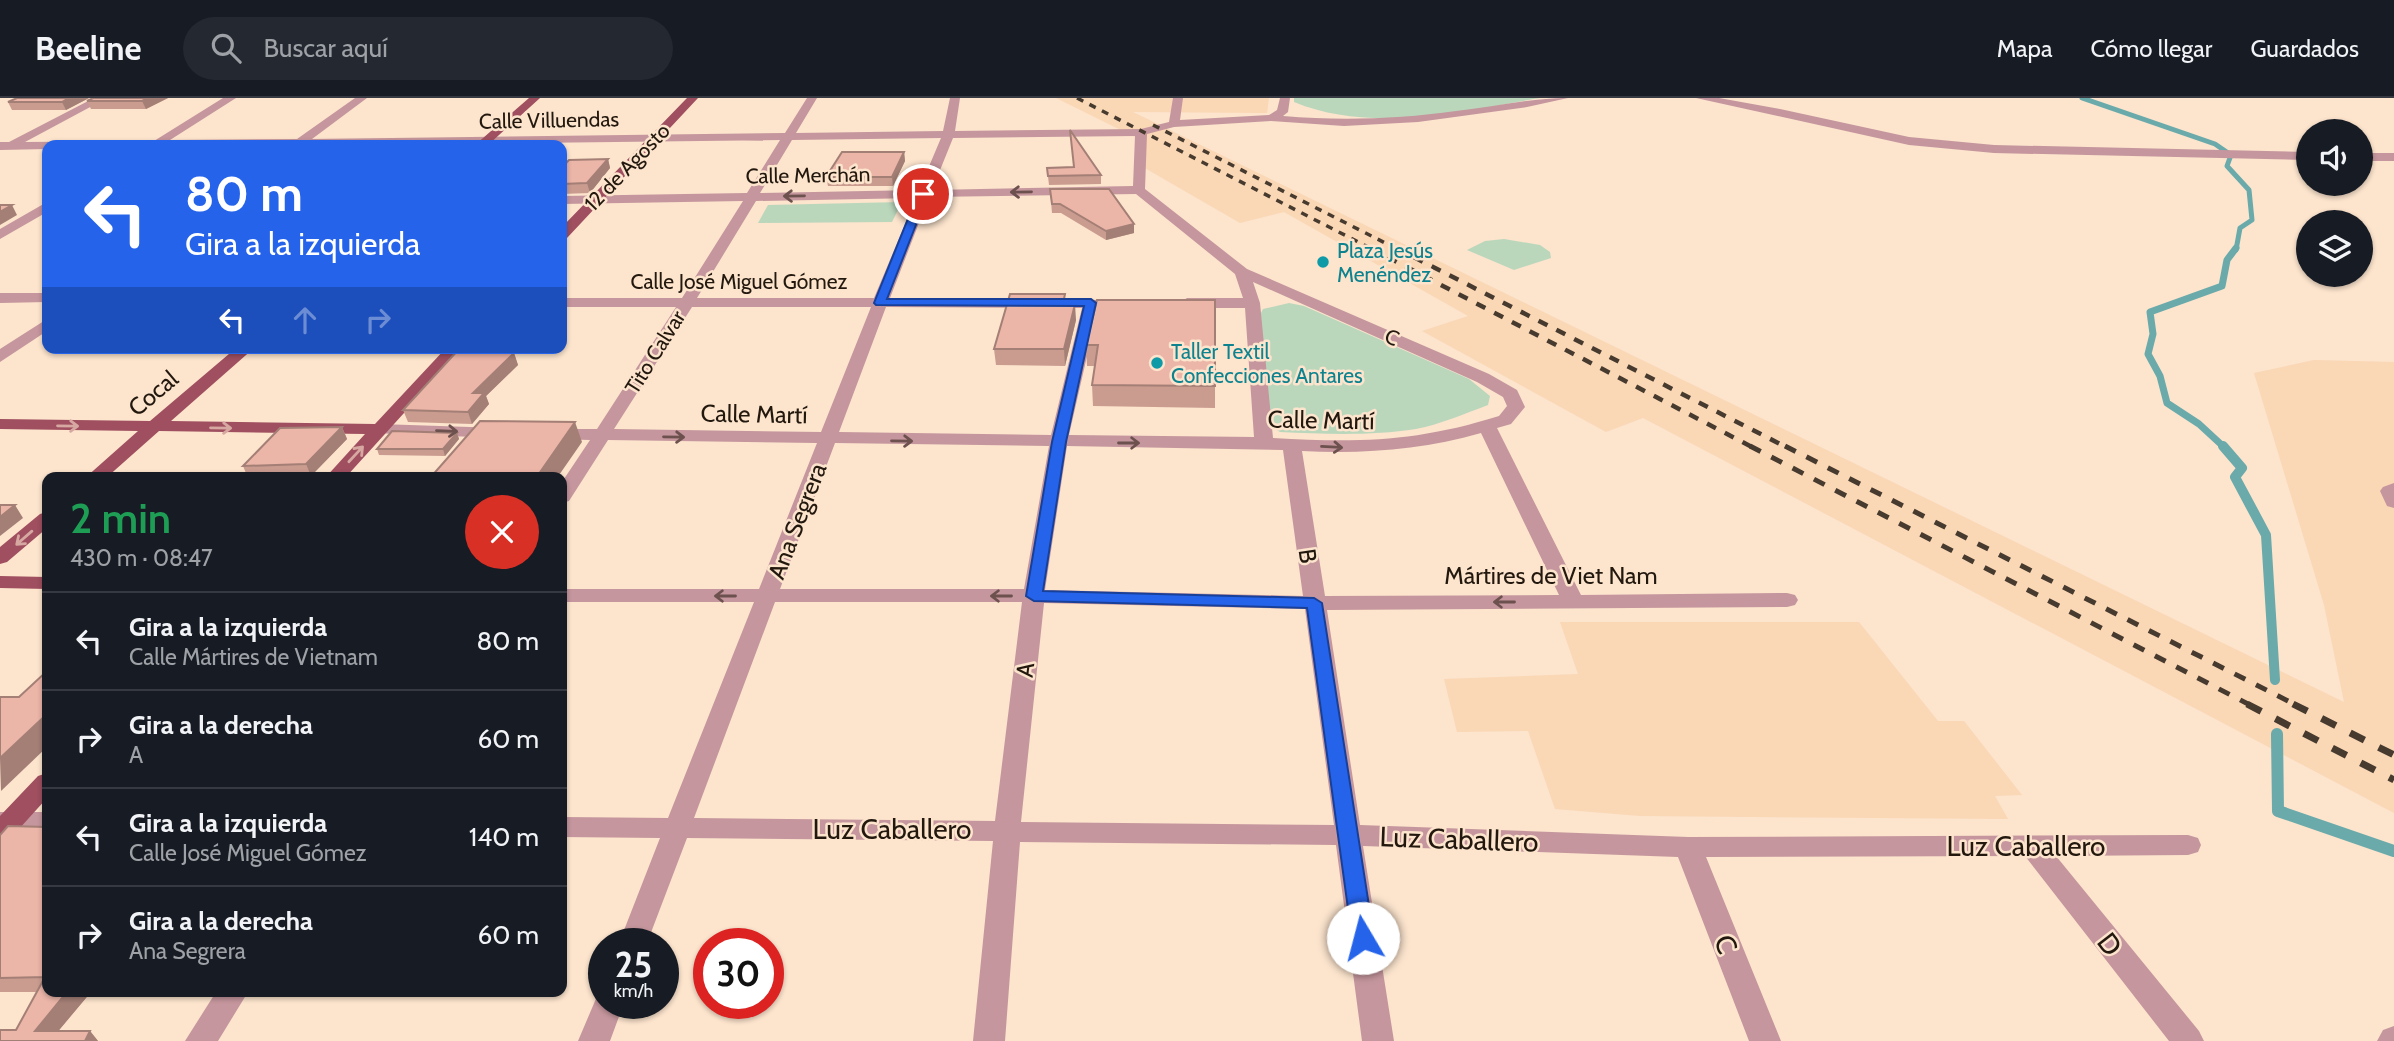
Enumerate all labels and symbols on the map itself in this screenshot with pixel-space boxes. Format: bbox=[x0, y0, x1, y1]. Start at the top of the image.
street label: Calle Villuendas bbox=[479, 106, 620, 134]
street label: 12 de Agosto bbox=[579, 118, 675, 216]
street label: Calle Merchán bbox=[745, 161, 871, 189]
pin bbox=[893, 164, 953, 224]
one-way arrow bbox=[1010, 186, 1033, 199]
one-way arrow bbox=[783, 190, 806, 203]
place label: Plaza Jesús Menéndez bbox=[1337, 238, 1433, 287]
marker: Plaza Jesús Menéndez bbox=[1315, 254, 1331, 270]
street label: Calle José Miguel Gómez bbox=[631, 269, 848, 294]
street label: Tito Calvar bbox=[620, 305, 691, 398]
street label: C bbox=[1381, 323, 1403, 351]
place label: Taller Textil Confecciones Antares bbox=[1171, 339, 1363, 388]
marker: Taller Textil Confecciones Antares bbox=[1149, 355, 1165, 371]
street label: Cocal bbox=[122, 364, 184, 422]
street label: Calle Martí bbox=[700, 399, 808, 429]
street label: Calle Martí bbox=[1267, 405, 1375, 435]
one-way arrow bbox=[56, 419, 79, 432]
one-way arrow bbox=[209, 421, 232, 435]
one-way arrow bbox=[435, 425, 458, 438]
one-way arrow bbox=[663, 430, 686, 444]
one-way arrow bbox=[890, 434, 913, 447]
one-way arrow bbox=[1118, 436, 1141, 450]
one-way arrow bbox=[1320, 441, 1343, 454]
one-way arrow bbox=[348, 446, 365, 463]
street label: Ana Segrera bbox=[762, 458, 833, 583]
one-way arrow bbox=[15, 530, 33, 546]
street label: B bbox=[1293, 547, 1323, 565]
street label: Mártires de Viet Nam bbox=[1444, 561, 1658, 590]
one-way arrow bbox=[713, 589, 736, 603]
one-way arrow bbox=[990, 589, 1013, 603]
one-way arrow bbox=[1493, 595, 1516, 609]
street label: A bbox=[1010, 661, 1040, 679]
street label: Luz Caballero bbox=[813, 812, 971, 846]
street label: Luz Caballero bbox=[1379, 819, 1539, 859]
street label: Luz Caballero bbox=[1947, 829, 2105, 863]
position arrow bbox=[1326, 901, 1400, 975]
street label: D bbox=[2090, 926, 2130, 962]
speed limit sign: 30 bbox=[693, 928, 784, 1019]
street label: C bbox=[1707, 930, 1745, 958]

